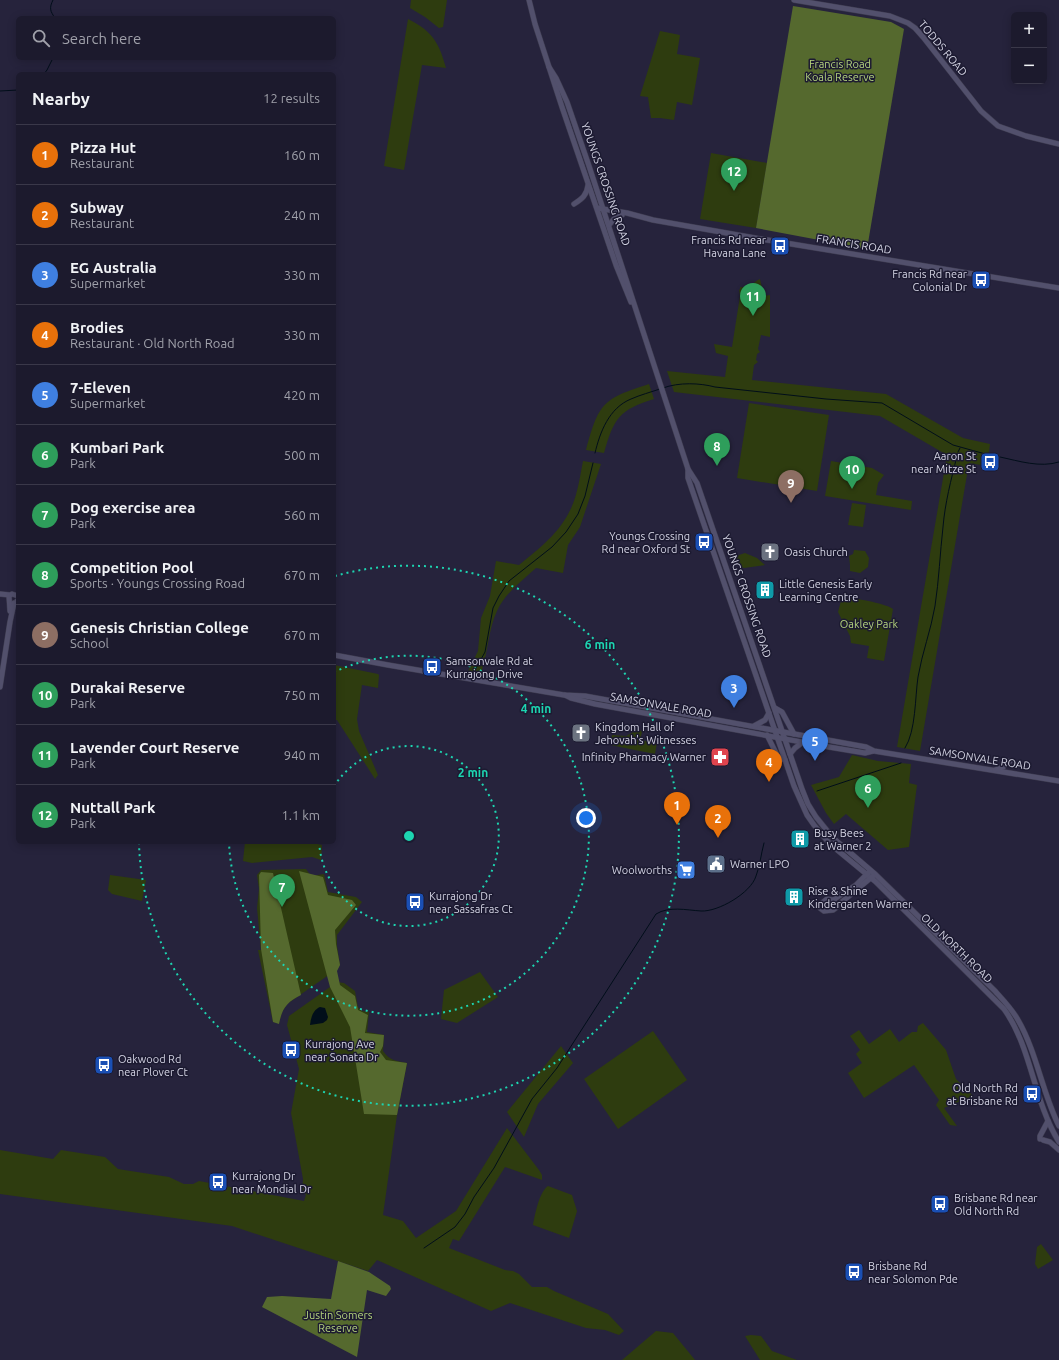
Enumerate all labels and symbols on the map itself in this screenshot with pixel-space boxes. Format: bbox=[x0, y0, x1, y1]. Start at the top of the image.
street label: TODDS ROAD bbox=[916, 18, 970, 78]
park label: Francis Road Koala Reserve bbox=[805, 58, 875, 83]
street label: YOUNGS CROSSING ROAD bbox=[579, 121, 633, 248]
pin: 12 bbox=[721, 158, 747, 191]
street label: FRANCIS ROAD bbox=[816, 232, 893, 256]
place label: Francis Rd near Havana Lane bbox=[691, 234, 767, 259]
bus stop icon: Francis Rd near Havana Lane bbox=[769, 235, 791, 257]
place label: Francis Rd near Colonial Dr bbox=[892, 268, 968, 293]
bus stop icon: Francis Rd near Colonial Dr bbox=[970, 269, 992, 291]
pin: 11 bbox=[740, 283, 766, 316]
pin: 8 bbox=[704, 433, 730, 466]
place label: Aaron St near Mitze St bbox=[911, 450, 977, 475]
bus stop icon: Aaron St near Mitze St bbox=[979, 451, 1001, 473]
pin: 10 bbox=[839, 456, 865, 489]
pin: 9 bbox=[778, 470, 804, 503]
place label: Youngs Crossing Rd near Oxford St bbox=[602, 530, 691, 555]
bus stop icon: Youngs Crossing Rd near Oxford St bbox=[693, 531, 715, 553]
street label: YOUNGS CROSSING ROAD bbox=[720, 533, 774, 660]
church icon: Oasis Church bbox=[759, 541, 781, 563]
place label: Oasis Church bbox=[784, 546, 848, 558]
place label: Little Genesis Early Learning Centre bbox=[779, 578, 873, 603]
building icon: Little Genesis Early Learning Centre bbox=[754, 579, 776, 601]
park label: Oakley Park bbox=[840, 618, 899, 630]
text: 6 min bbox=[585, 638, 615, 651]
place label: Samsonvale Rd at Kurrajong Drive bbox=[446, 655, 533, 680]
bus stop icon: Samsonvale Rd at Kurrajong Drive bbox=[421, 656, 443, 678]
pin: 3 bbox=[721, 675, 747, 708]
street label: SAMSONVALE ROAD bbox=[609, 690, 713, 720]
text: 4 min bbox=[521, 702, 551, 715]
place label: Kingdom Hall of Jehovah's Witnesses bbox=[595, 721, 697, 746]
church icon: Kingdom Hall of Jehovah's Witnesses bbox=[570, 722, 592, 744]
pin: 5 bbox=[802, 728, 828, 761]
street label: SAMSONVALE ROAD bbox=[928, 744, 1032, 772]
pharmacy icon: Infinity Pharmacy Warner bbox=[709, 746, 731, 768]
pin: 4 bbox=[756, 749, 782, 782]
place label: Infinity Pharmacy Warner bbox=[582, 751, 707, 763]
text: 2 min bbox=[458, 766, 488, 779]
pin: 6 bbox=[855, 775, 881, 808]
pin: 1 bbox=[664, 792, 690, 825]
pin: 2 bbox=[705, 805, 731, 838]
your location bbox=[576, 808, 596, 828]
place label: Busy Bees at Warner 2 bbox=[814, 827, 872, 852]
building icon: Busy Bees at Warner 2 bbox=[789, 828, 811, 850]
centre of rings bbox=[402, 829, 416, 843]
public building icon: Warner LPO bbox=[705, 853, 727, 875]
place label: Warner LPO bbox=[730, 858, 790, 870]
supermarket icon: Woolworths bbox=[675, 859, 697, 881]
place label: Woolworths bbox=[612, 864, 672, 876]
pin: 7 bbox=[269, 874, 295, 907]
place label: Rise & Shine Kindergarten Warner bbox=[808, 885, 913, 910]
building icon: Rise & Shine Kindergarten Warner bbox=[783, 886, 805, 908]
place label: Kurrajong Dr near Sassafras Ct bbox=[429, 890, 513, 915]
bus stop icon: Kurrajong Dr near Sassafras Ct bbox=[404, 891, 426, 913]
street label: OLD NORTH ROAD bbox=[919, 911, 995, 985]
place label: Kurrajong Ave near Sonata Dr bbox=[305, 1038, 379, 1063]
bus stop icon: Kurrajong Ave near Sonata Dr bbox=[280, 1039, 302, 1061]
place label: Oakwood Rd near Plover Ct bbox=[118, 1053, 188, 1078]
bus stop icon: Oakwood Rd near Plover Ct bbox=[93, 1054, 115, 1076]
place label: Old North Rd at Brisbane Rd bbox=[947, 1082, 1018, 1107]
bus stop icon: Old North Rd at Brisbane Rd bbox=[1021, 1083, 1043, 1105]
place label: Kurrajong Dr near Mondial Dr bbox=[232, 1170, 312, 1195]
bus stop icon: Kurrajong Dr near Mondial Dr bbox=[207, 1171, 229, 1193]
place label: Brisbane Rd near Old North Rd bbox=[954, 1192, 1038, 1217]
bus stop icon: Brisbane Rd near Old North Rd bbox=[929, 1193, 951, 1215]
place label: Brisbane Rd near Solomon Pde bbox=[868, 1260, 958, 1285]
bus stop icon: Brisbane Rd near Solomon Pde bbox=[843, 1261, 865, 1283]
park label: Justin Somers Reserve bbox=[304, 1309, 373, 1334]

